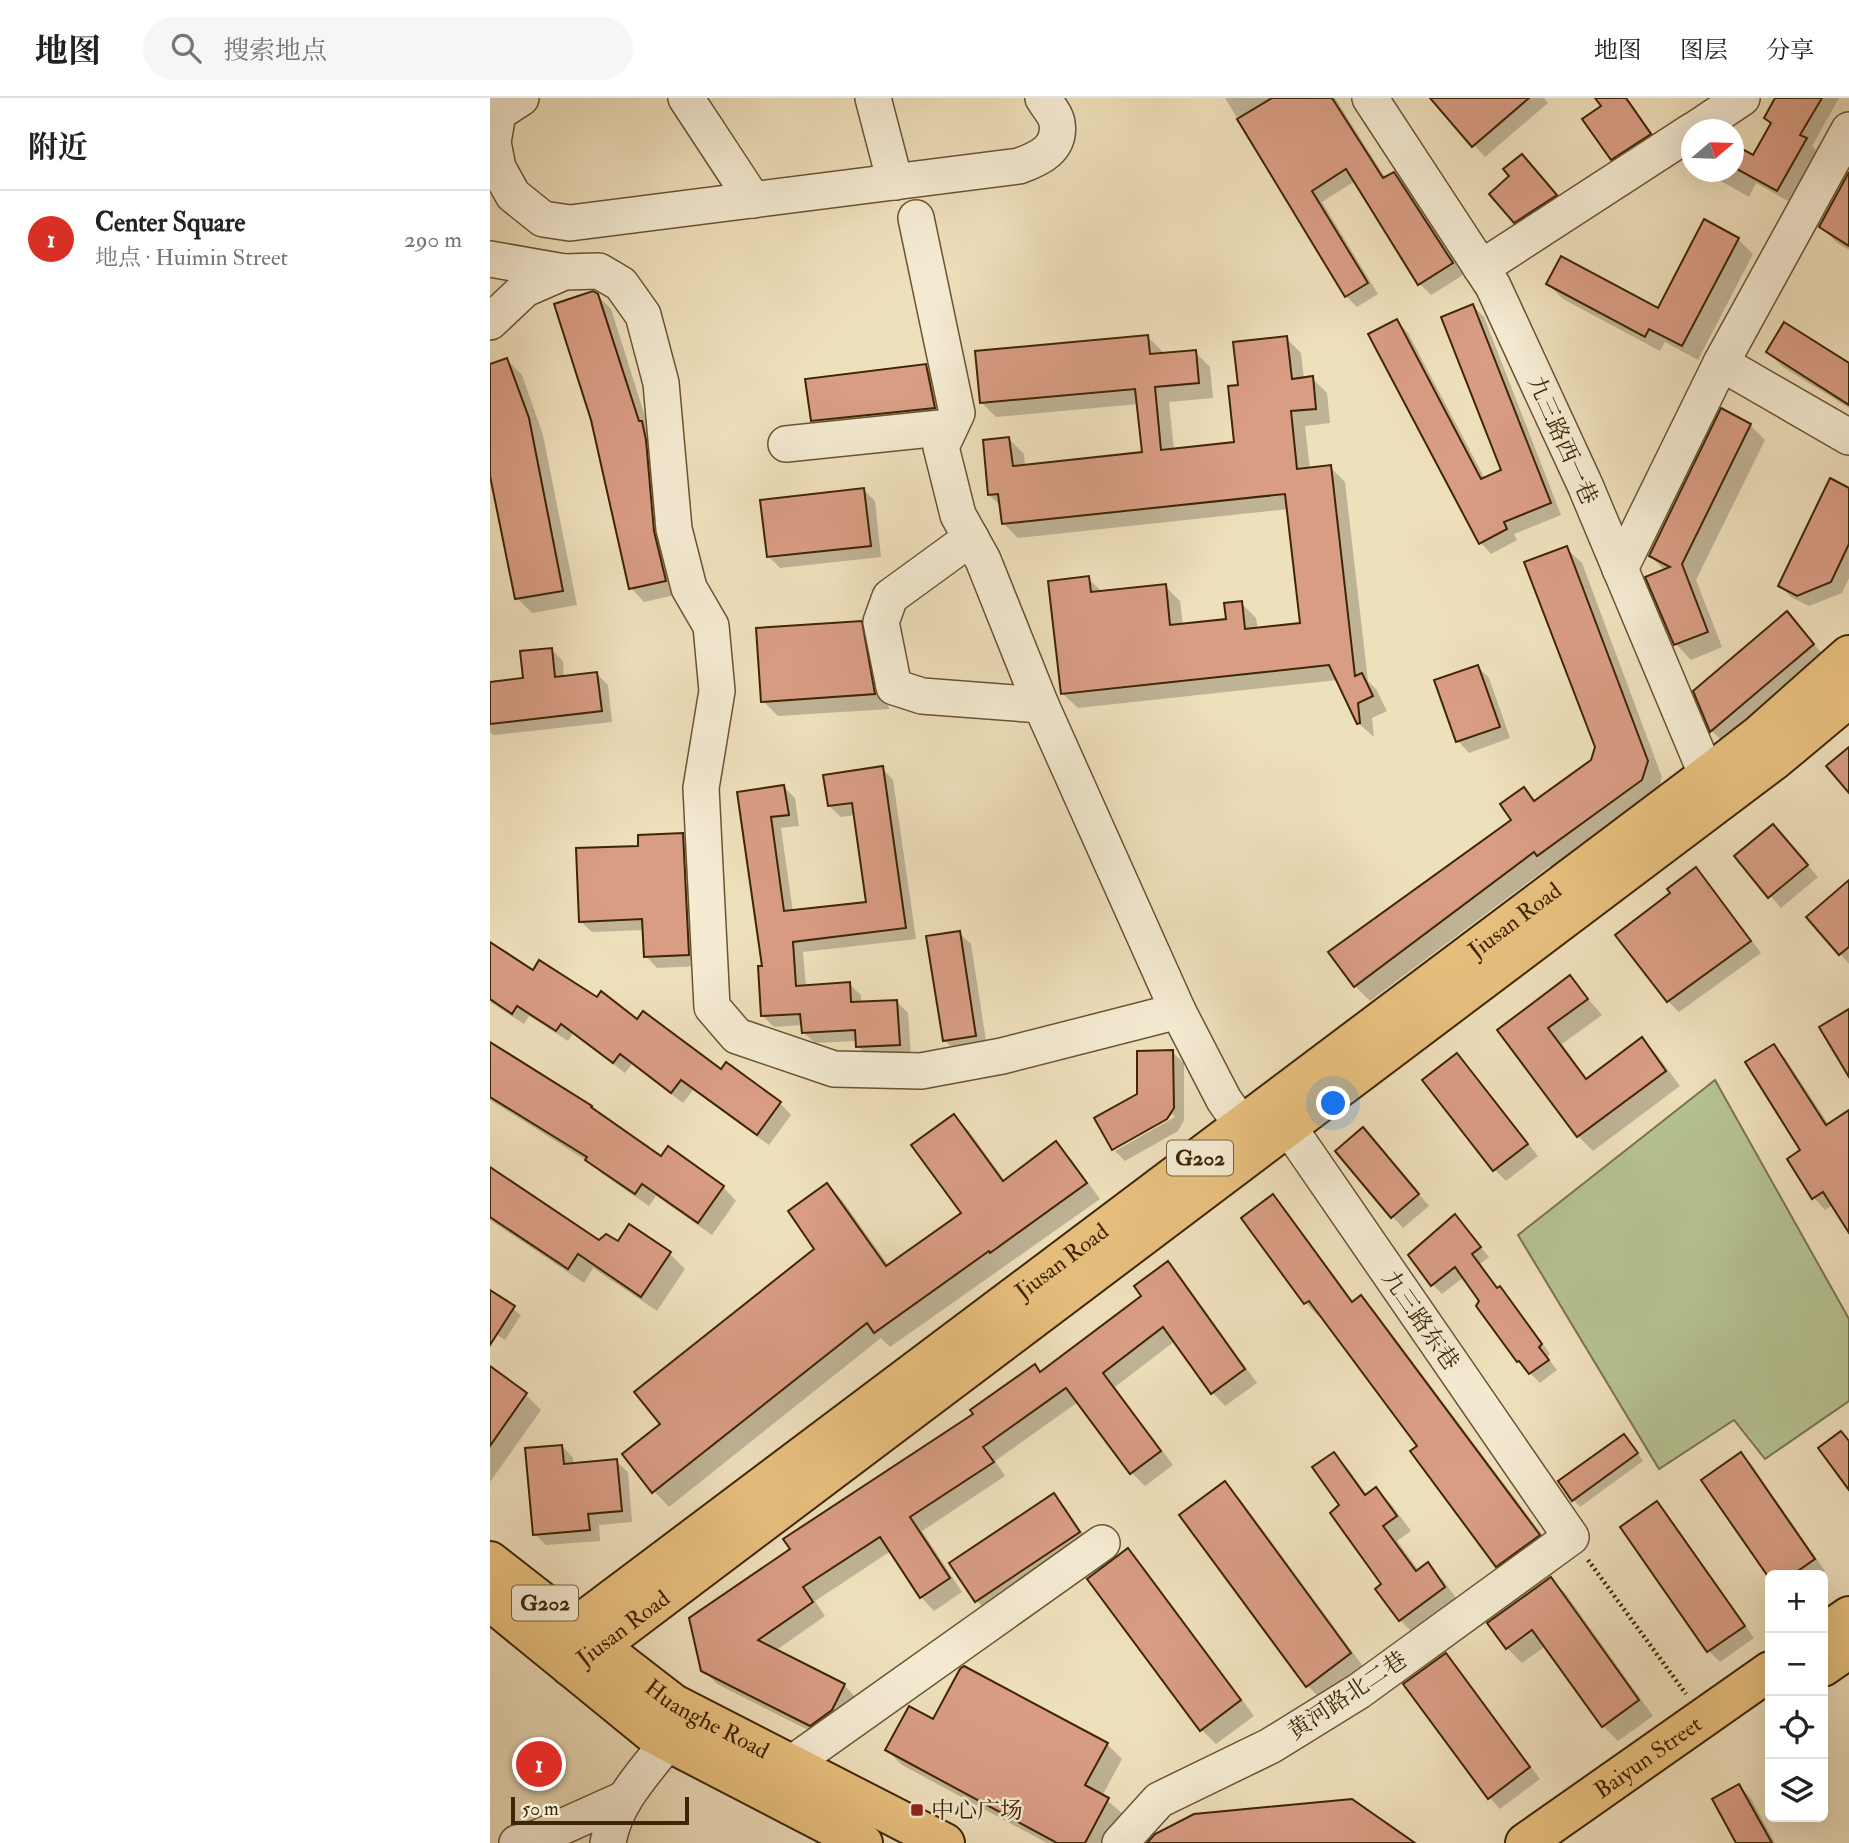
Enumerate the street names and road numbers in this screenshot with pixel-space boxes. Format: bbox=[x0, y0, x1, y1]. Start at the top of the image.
street label: 九三路西一巷 bbox=[1521, 371, 1604, 509]
street label: Jiusan Road bbox=[1462, 876, 1567, 966]
road number: G202 bbox=[1167, 1140, 1233, 1176]
street label: Jiusan Road bbox=[1009, 1217, 1114, 1306]
street label: 九三路东巷 bbox=[1376, 1265, 1465, 1376]
street label: Jiusan Road bbox=[570, 1584, 676, 1673]
road number: G202 bbox=[512, 1586, 578, 1620]
street label: 黄河路北二巷 bbox=[1282, 1645, 1413, 1746]
street label: Huanghe Road bbox=[639, 1673, 774, 1765]
street label: Baiyun Street bbox=[1589, 1709, 1707, 1805]

